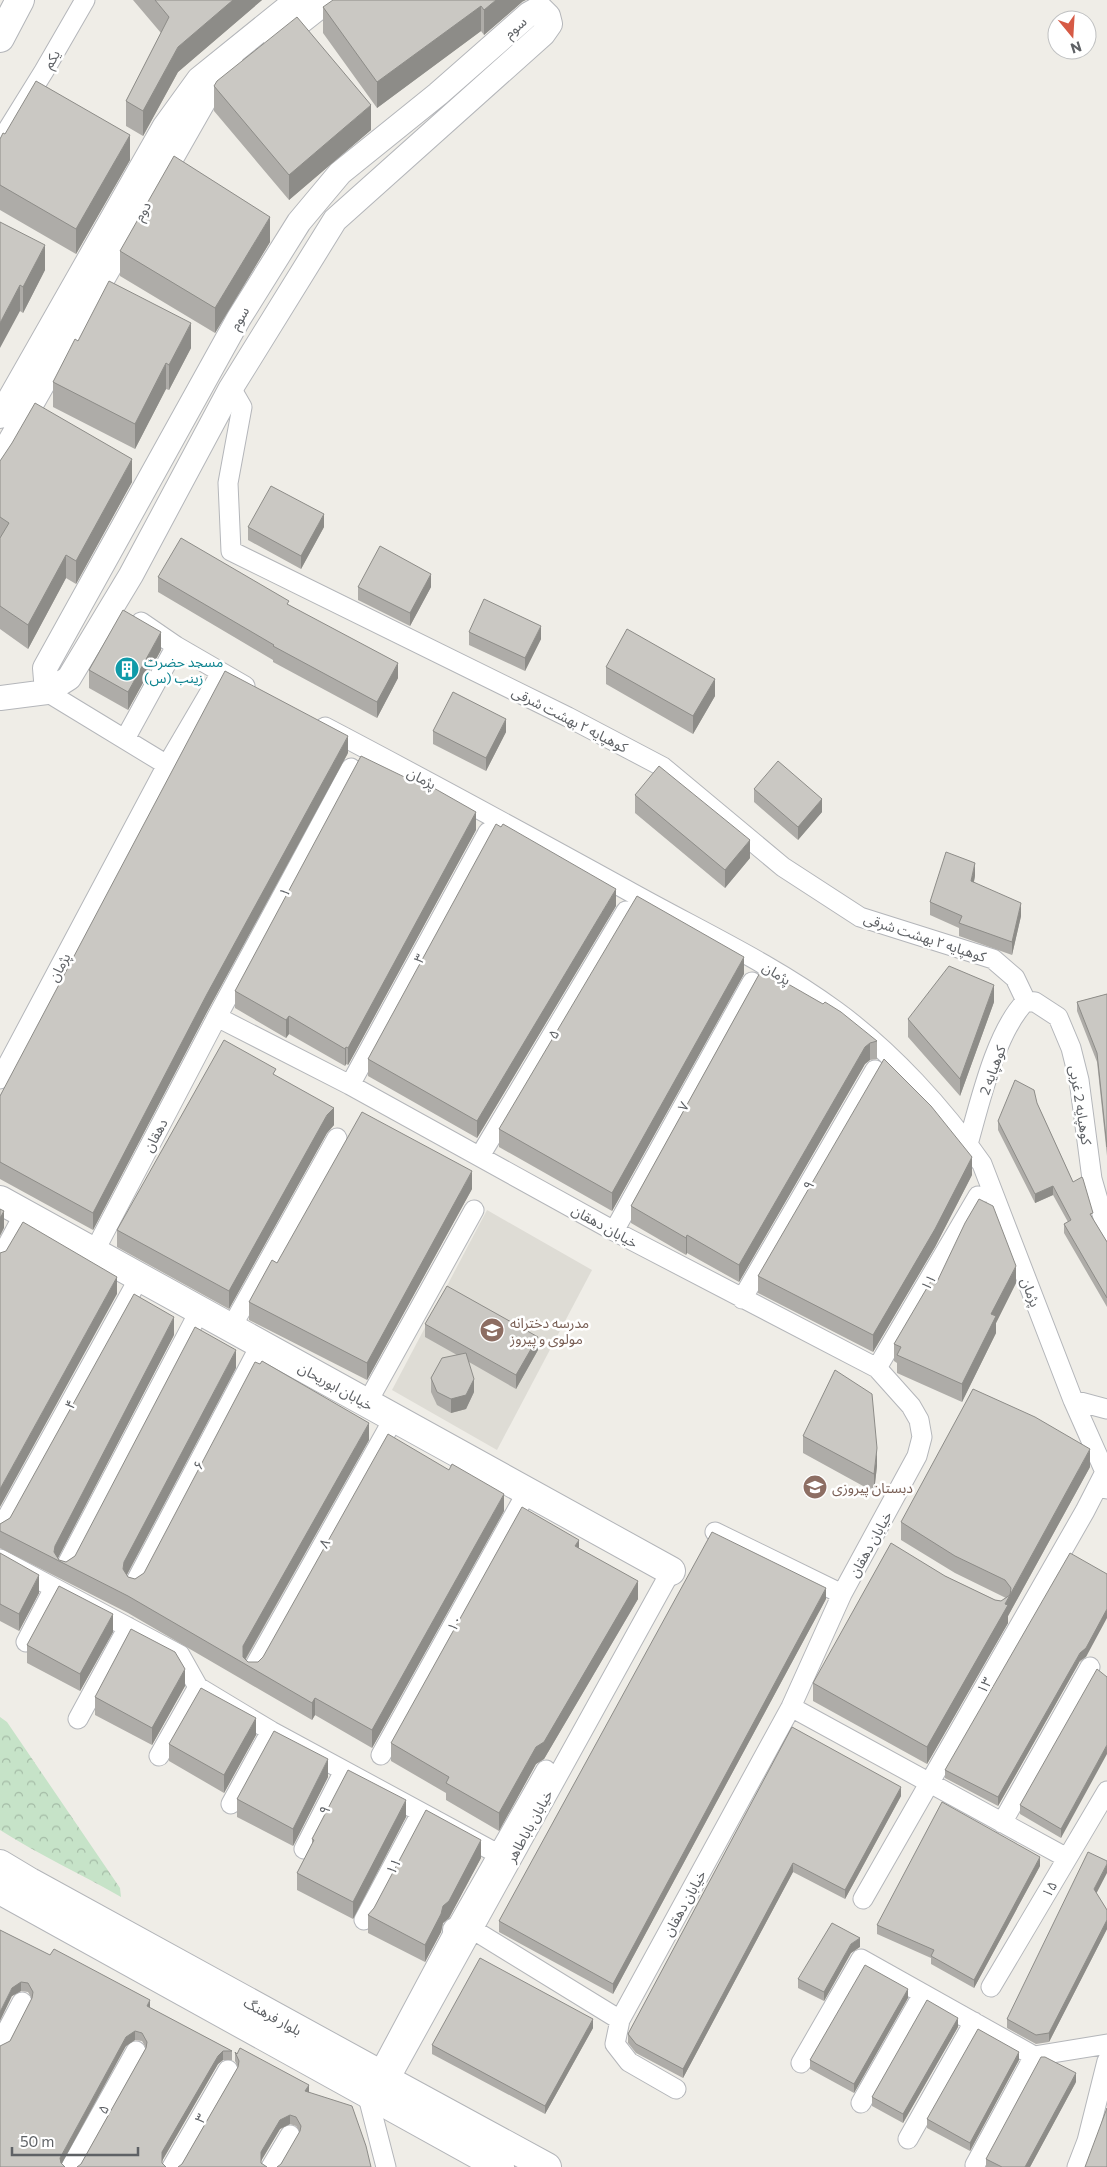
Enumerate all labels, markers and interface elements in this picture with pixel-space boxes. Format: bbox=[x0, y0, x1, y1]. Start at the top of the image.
north arrow bbox=[1047, 10, 1097, 60]
street label: سوم bbox=[500, 13, 532, 44]
text: N bbox=[1069, 38, 1084, 58]
street label: یکم bbox=[39, 46, 66, 73]
street label: دوم bbox=[130, 198, 157, 225]
street label: سوم bbox=[226, 303, 255, 334]
place label: مسجد حضرت زینب (س) bbox=[144, 653, 223, 687]
building icon: مسجد حضرت زینب (س) bbox=[114, 656, 140, 682]
street label: کوهپایه ۲ بهشت شرقی bbox=[508, 682, 631, 757]
street label: پژمان bbox=[404, 763, 439, 794]
street label: ۱ bbox=[275, 884, 293, 900]
street label: کوهپایه ۲ بهشت شرقی bbox=[861, 909, 988, 967]
street label: پژمان bbox=[44, 950, 75, 985]
street label: ۳ bbox=[410, 950, 428, 966]
street label: پژمان bbox=[759, 958, 794, 990]
street label: ۵ bbox=[544, 1026, 562, 1042]
street label: کوهپایه 2 bbox=[975, 1043, 1011, 1098]
street label: کوهپایه 2 غربی bbox=[1064, 1064, 1096, 1146]
street label: ۷ bbox=[674, 1098, 692, 1114]
street label: دهقان bbox=[139, 1115, 172, 1155]
street label: ۹ bbox=[799, 1177, 817, 1193]
street label: خیابان دهقان bbox=[568, 1201, 641, 1252]
street label: ۱۱ bbox=[917, 1271, 939, 1293]
street label: پژمان bbox=[1016, 1275, 1044, 1310]
place label: مدرسه دخترانه مولوی و پیروز bbox=[509, 1314, 589, 1349]
school or university icon: مدرسه دخترانه مولوی و پیروز bbox=[479, 1317, 505, 1343]
street label: خیابان ابوریحان bbox=[295, 1358, 376, 1414]
street label: ۴ bbox=[61, 1396, 79, 1412]
street label: ۶ bbox=[189, 1457, 207, 1473]
school or university icon: دبستان پیروزی bbox=[802, 1474, 828, 1500]
place label: دبستان پیروزی bbox=[832, 1479, 913, 1498]
street label: خیابان دهقان bbox=[845, 1508, 896, 1581]
street label: ۸ bbox=[315, 1535, 333, 1551]
street label: ۱۰ bbox=[443, 1612, 465, 1634]
street label: ۱۳ bbox=[973, 1674, 995, 1696]
street label: خیابان باباطاهر bbox=[502, 1787, 557, 1867]
street label: ۹ bbox=[315, 1803, 333, 1817]
street label: ۱۱ bbox=[382, 1855, 404, 1877]
street label: خیابان دهقان bbox=[659, 1867, 710, 1940]
street label: ۱۵ bbox=[1038, 1878, 1060, 1900]
street label: بلوار فرهنگ bbox=[241, 1993, 305, 2040]
street label: ۵ bbox=[94, 2101, 112, 2117]
street label: ۳ bbox=[191, 2110, 209, 2126]
scale bar bbox=[12, 2124, 139, 2156]
text: 50 m bbox=[20, 2132, 54, 2150]

